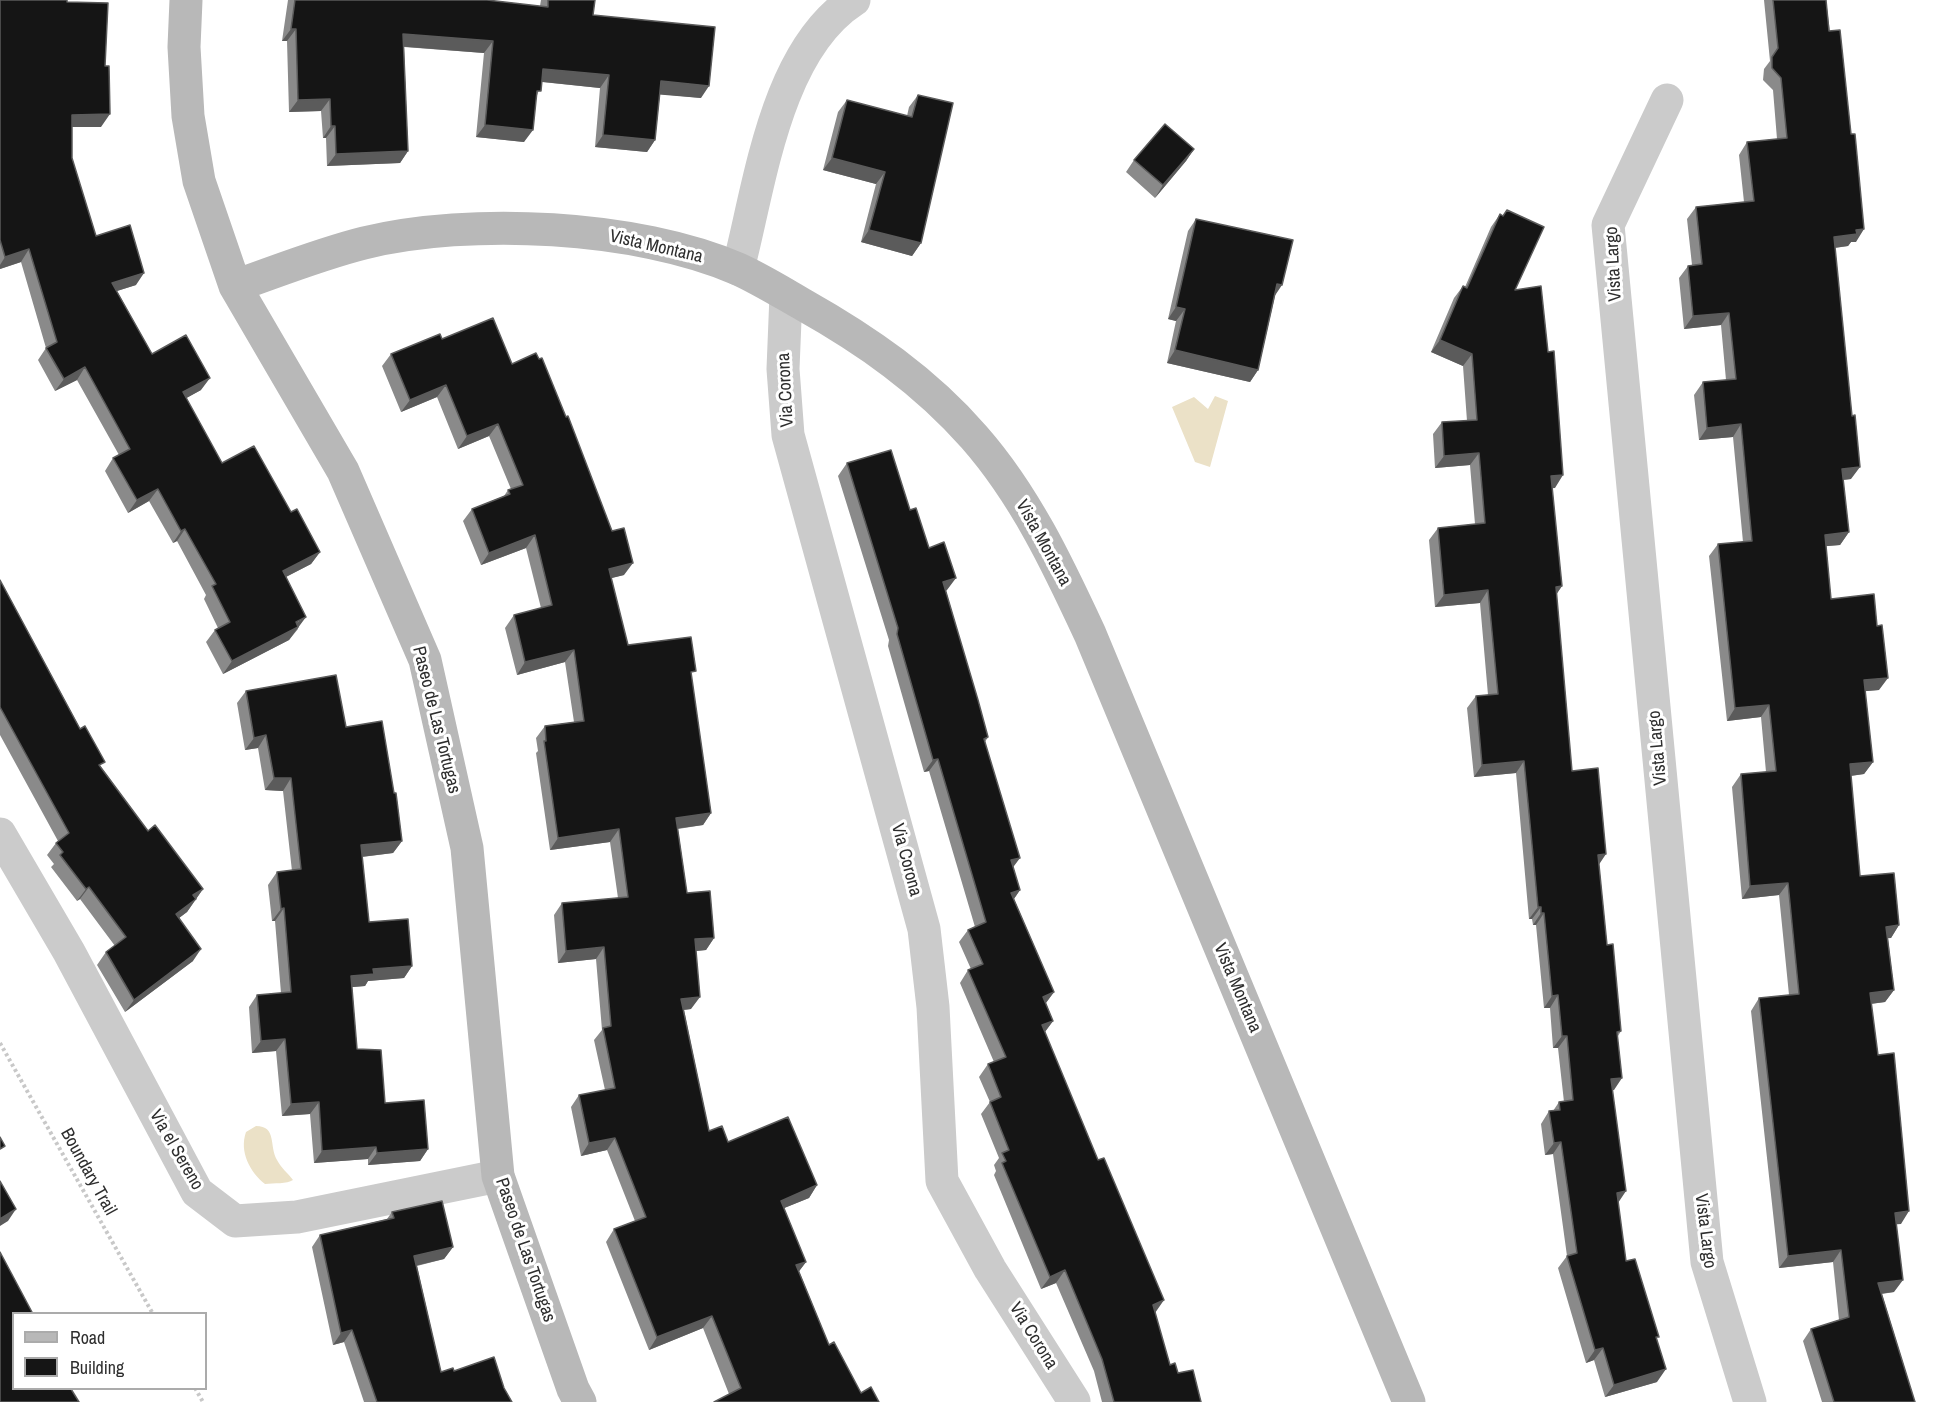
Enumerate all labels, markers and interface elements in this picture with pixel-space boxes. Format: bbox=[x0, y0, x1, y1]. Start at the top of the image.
street label: Vista Montana bbox=[607, 226, 705, 268]
street label: Vista Largo bbox=[1601, 226, 1627, 302]
street label: Via Corona bbox=[773, 352, 799, 428]
street label: Vista Montana bbox=[1011, 496, 1075, 590]
street label: Paseo de Las Tortugas bbox=[407, 644, 465, 796]
street label: Vista Largo bbox=[1644, 710, 1672, 786]
street label: Via Corona bbox=[886, 821, 926, 899]
street label: Vista Montana bbox=[1209, 940, 1265, 1036]
street label: Via el Sereno bbox=[144, 1106, 208, 1194]
street label: Boundary Trail bbox=[55, 1125, 121, 1219]
street label: Paseo de Las Tortugas bbox=[490, 1175, 560, 1325]
street label: Vista Largo bbox=[1690, 1192, 1720, 1270]
street label: Via Corona bbox=[1004, 1299, 1062, 1373]
legend bbox=[12, 1312, 207, 1390]
text: Road bbox=[70, 1325, 105, 1350]
text: Building bbox=[70, 1355, 124, 1380]

